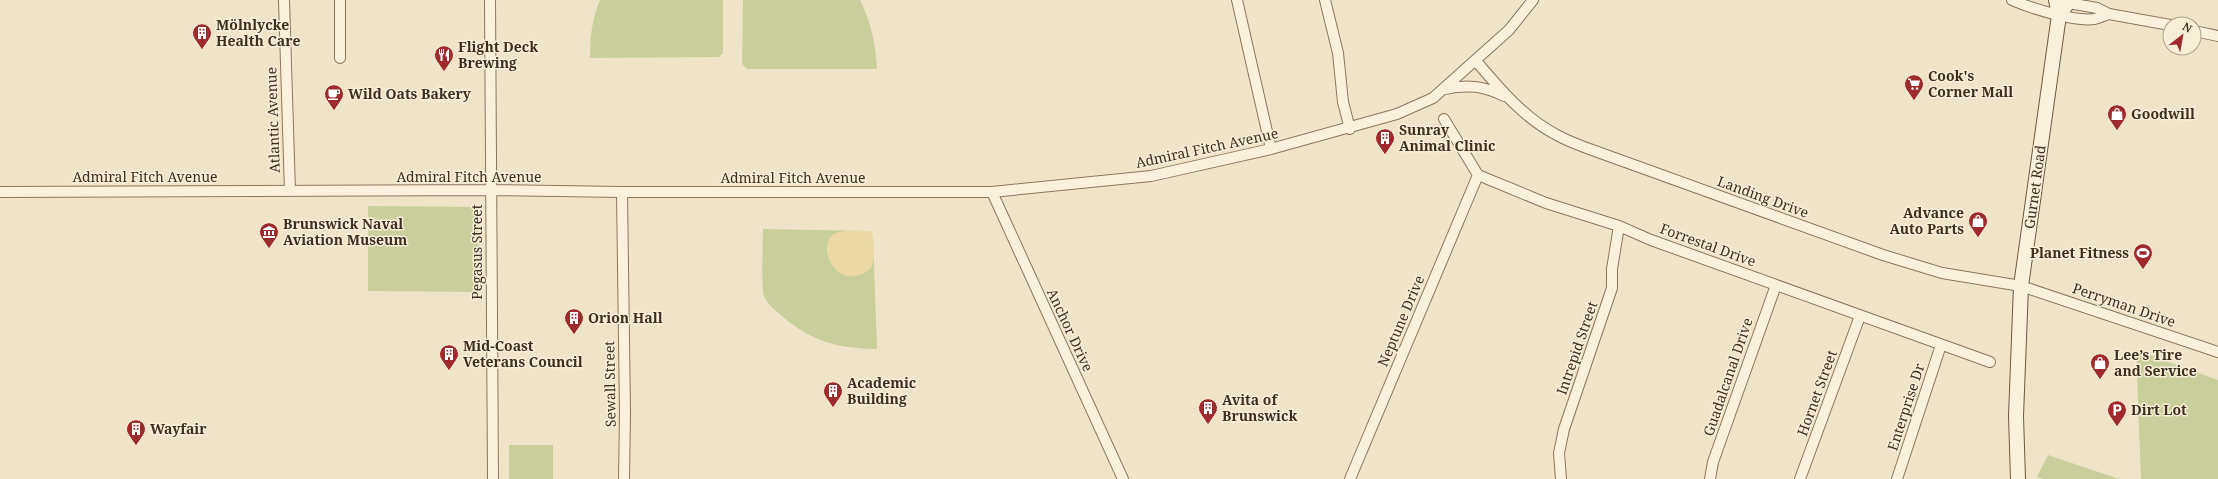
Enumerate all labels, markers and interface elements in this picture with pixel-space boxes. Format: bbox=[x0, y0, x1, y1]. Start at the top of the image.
place label: Mölnlycke Health Care bbox=[216, 15, 301, 50]
north arrow bbox=[2162, 16, 2202, 56]
text: N bbox=[2180, 18, 2195, 36]
building icon: Mölnlycke Health Care bbox=[191, 22, 213, 50]
place label: Flight Deck Brewing bbox=[458, 37, 538, 72]
restaurant icon: Flight Deck Brewing bbox=[433, 44, 455, 72]
place label: Cook's Corner Mall bbox=[1928, 66, 2013, 101]
street label: Atlantic Avenue bbox=[261, 67, 284, 173]
supermarket icon: Cook's Corner Mall bbox=[1903, 73, 1925, 101]
cafe icon: Wild Oats Bakery bbox=[323, 83, 345, 111]
place label: Wild Oats Bakery bbox=[348, 84, 472, 103]
shop icon: Goodwill bbox=[2106, 103, 2128, 131]
place label: Goodwill bbox=[2131, 104, 2195, 123]
place label: Sunray Animal Clinic bbox=[1399, 120, 1495, 155]
street label: Admiral Fitch Avenue bbox=[1134, 123, 1280, 172]
building icon: Sunray Animal Clinic bbox=[1374, 127, 1396, 155]
street label: Gurnet Road bbox=[2019, 143, 2050, 230]
street label: Admiral Fitch Avenue bbox=[72, 167, 218, 186]
street label: Admiral Fitch Avenue bbox=[396, 167, 542, 186]
street label: Admiral Fitch Avenue bbox=[720, 168, 866, 187]
street label: Landing Drive bbox=[1715, 171, 1811, 222]
place label: Advance Auto Parts bbox=[1889, 203, 1964, 238]
street label: Pegasus Street bbox=[467, 204, 486, 300]
shop icon: Advance Auto Parts bbox=[1967, 210, 1989, 238]
place label: Brunswick Naval Aviation Museum bbox=[283, 214, 407, 249]
street label: Forrestal Drive bbox=[1658, 218, 1759, 271]
museum icon: Brunswick Naval Aviation Museum bbox=[258, 221, 280, 249]
sports icon: Planet Fitness bbox=[2132, 242, 2154, 270]
place label: Planet Fitness bbox=[2030, 243, 2129, 262]
street label: Neptune Drive bbox=[1373, 272, 1428, 369]
street label: Perryman Drive bbox=[2070, 278, 2178, 331]
street label: Anchor Drive bbox=[1043, 285, 1098, 375]
street label: Intrepid Street bbox=[1552, 299, 1601, 397]
building icon: Orion Hall bbox=[563, 307, 585, 335]
place label: Orion Hall bbox=[588, 308, 663, 327]
street label: Guadalcanal Drive bbox=[1698, 315, 1757, 439]
place label: Mid-Coast Veterans Council bbox=[463, 336, 583, 371]
street label: Sewall Street bbox=[599, 341, 620, 427]
building icon: Mid-Coast Veterans Council bbox=[438, 343, 460, 371]
place label: Lee’s Tire and Service bbox=[2114, 345, 2197, 380]
street label: Hornet Street bbox=[1792, 347, 1841, 438]
shop icon: Lee’s Tire and Service bbox=[2089, 352, 2111, 380]
street label: Enterprise Dr bbox=[1882, 360, 1929, 453]
place label: Academic Building bbox=[847, 373, 916, 408]
building icon: Academic Building bbox=[822, 380, 844, 408]
place label: Avita of Brunswick bbox=[1222, 390, 1297, 425]
building icon: Avita of Brunswick bbox=[1197, 397, 1219, 425]
parking icon: Dirt Lot bbox=[2106, 399, 2128, 427]
place label: Dirt Lot bbox=[2131, 400, 2187, 419]
building icon: Wayfair bbox=[125, 418, 147, 446]
place label: Wayfair bbox=[150, 419, 207, 438]

